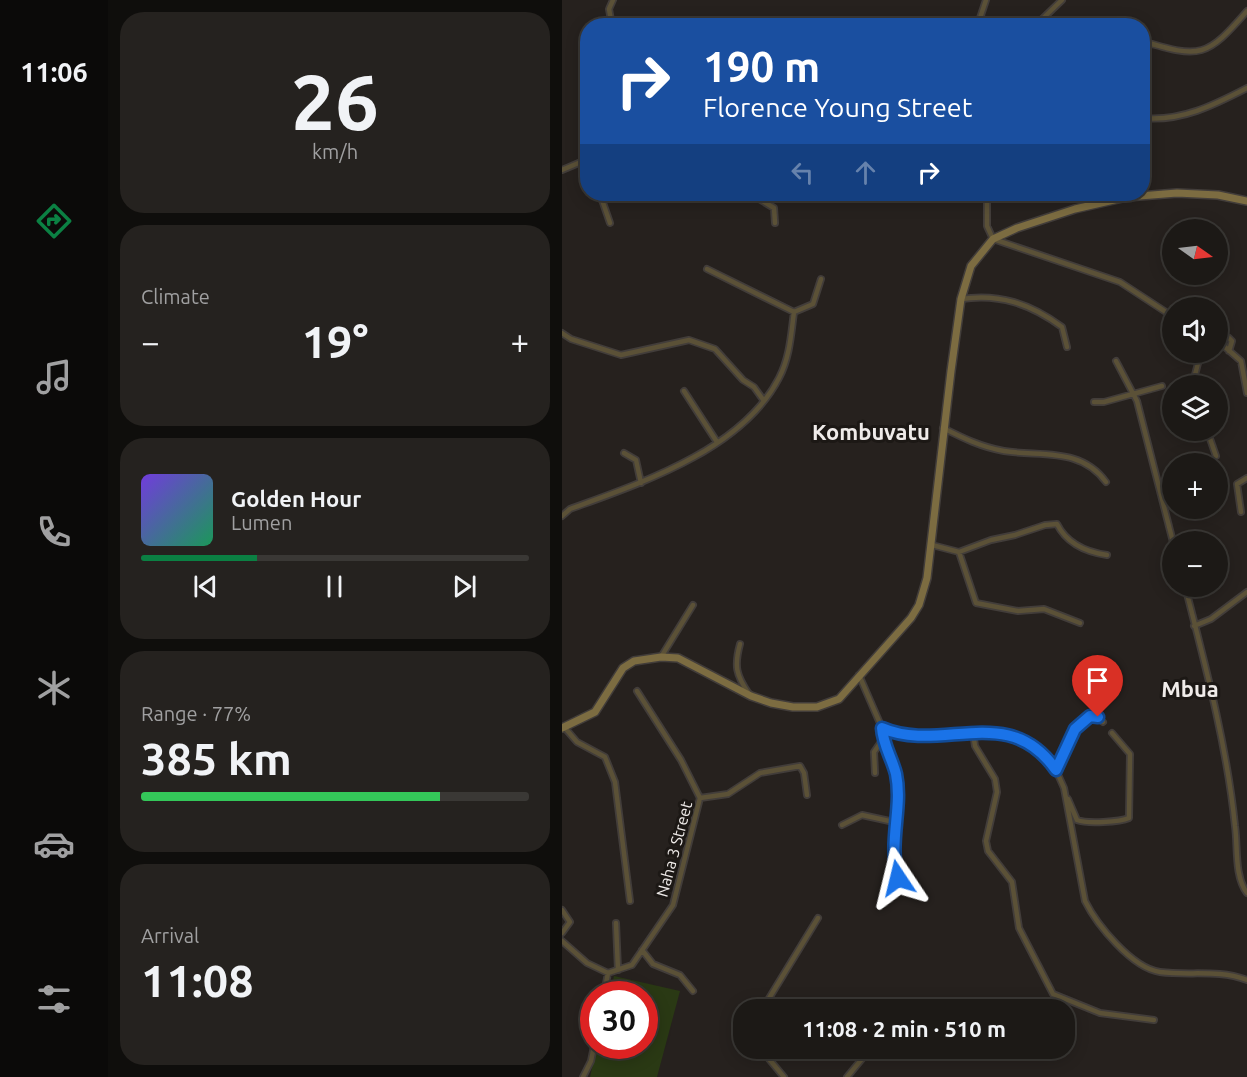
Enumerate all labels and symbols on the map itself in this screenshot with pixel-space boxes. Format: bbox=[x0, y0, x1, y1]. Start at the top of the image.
north arrow bbox=[1162, 219, 1228, 285]
district label: Kombuvatu bbox=[812, 419, 930, 444]
pin bbox=[1072, 655, 1123, 717]
district label: Mbua bbox=[1161, 676, 1219, 701]
street label: Naha 3 Street bbox=[653, 799, 696, 899]
position arrow bbox=[866, 846, 930, 910]
speed limit sign: 30 bbox=[580, 981, 658, 1059]

